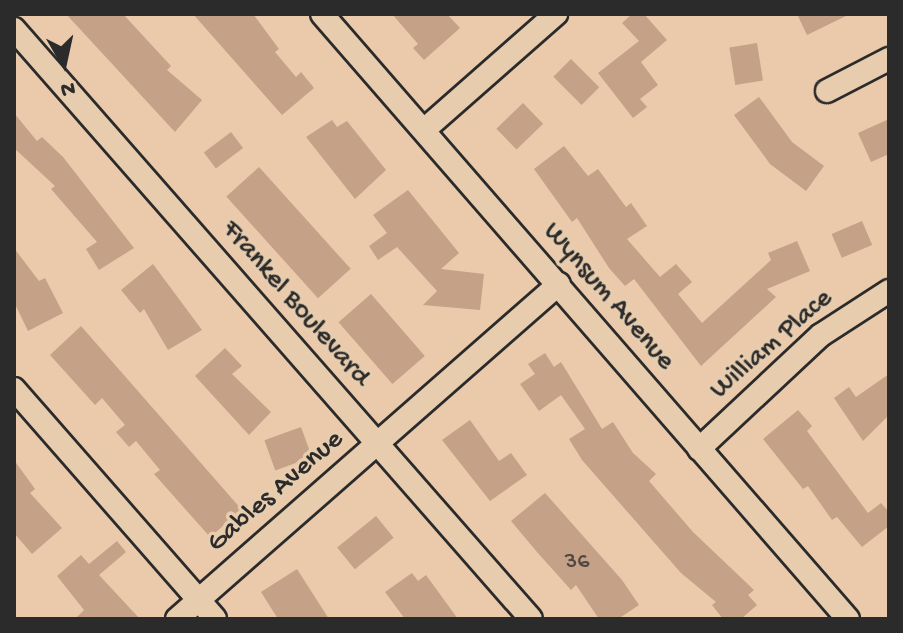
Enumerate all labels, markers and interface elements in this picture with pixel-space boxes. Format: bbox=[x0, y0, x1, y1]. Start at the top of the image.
north arrow bbox=[24, 24, 104, 104]
text: N bbox=[59, 74, 77, 102]
street label: Frankel Boulevard bbox=[214, 214, 376, 394]
street label: Wynsum Avenue bbox=[535, 216, 681, 378]
street label: William Place bbox=[704, 283, 840, 407]
street label: Gables Avenue bbox=[201, 424, 351, 560]
house number: 36 bbox=[565, 549, 589, 577]

